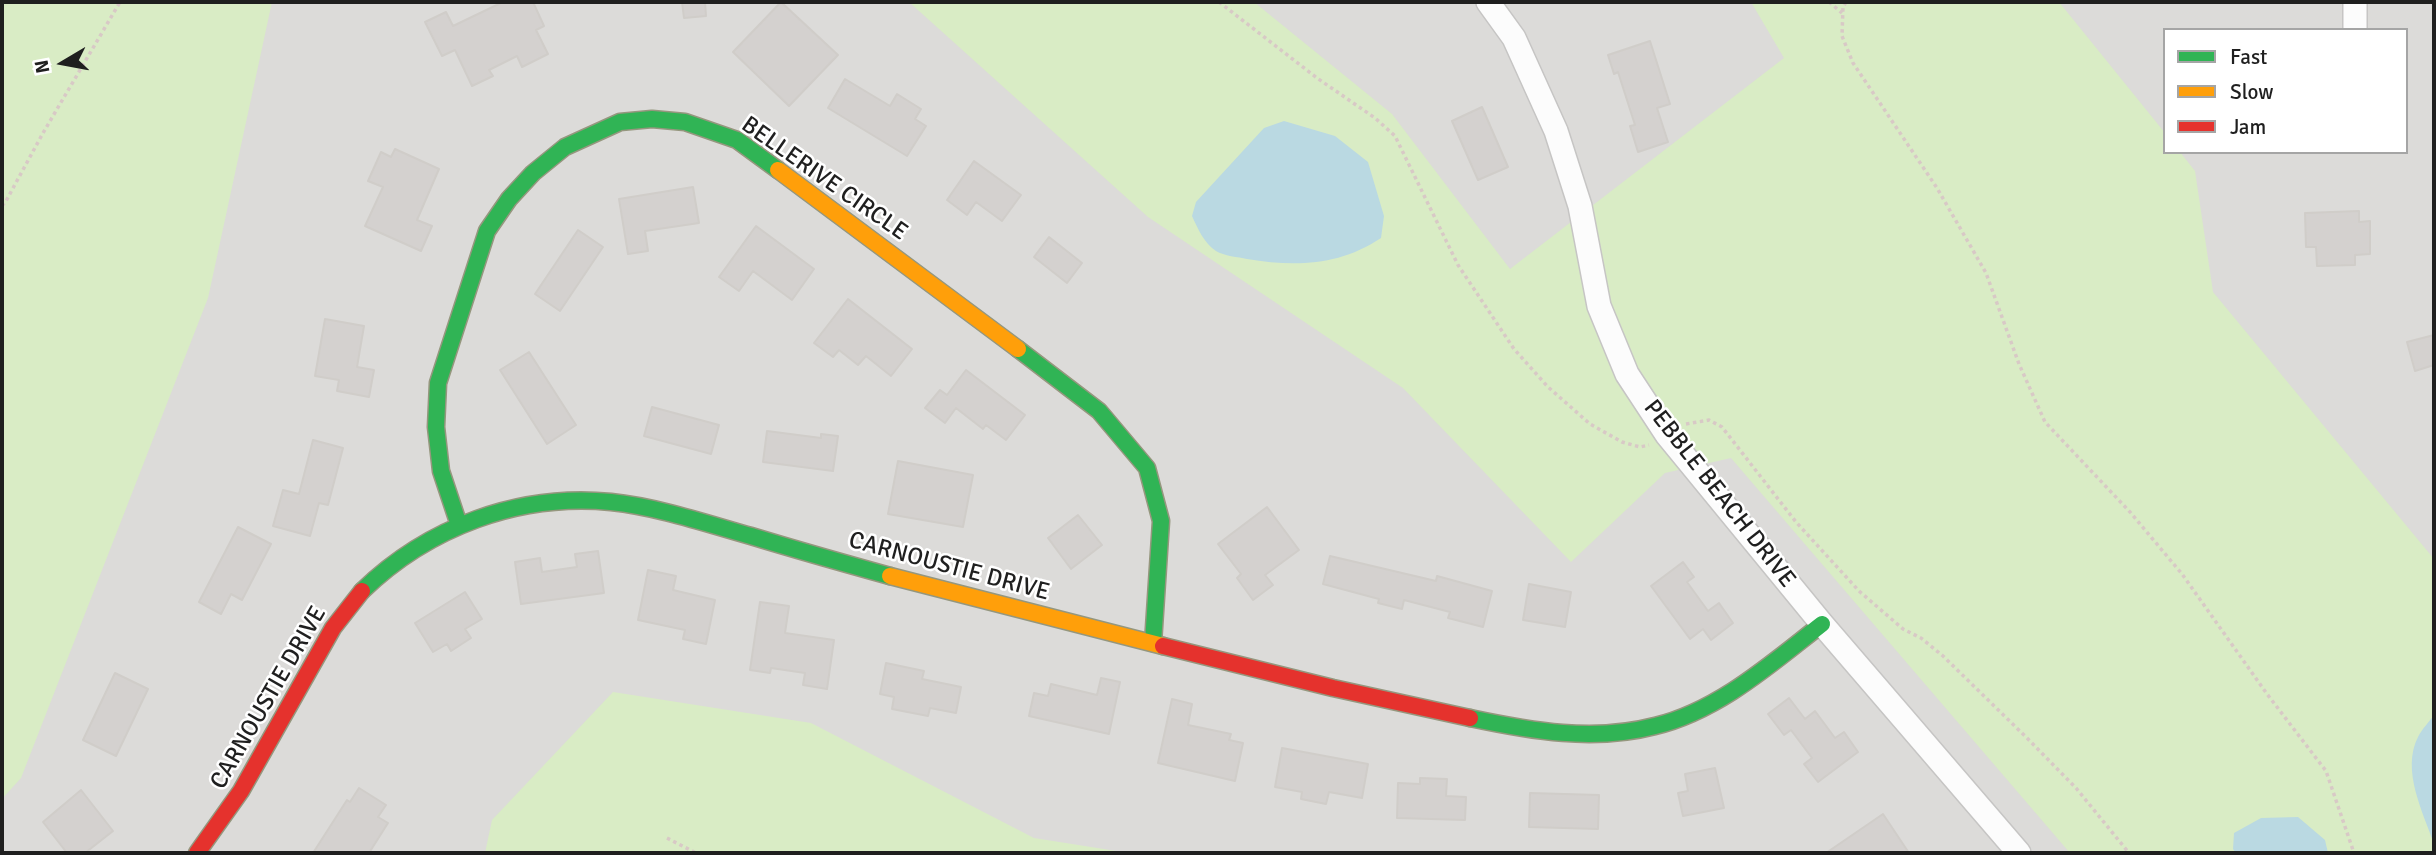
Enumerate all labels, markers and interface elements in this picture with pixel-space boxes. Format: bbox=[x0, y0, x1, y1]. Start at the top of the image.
north arrow bbox=[28, 28, 98, 98]
legend bbox=[2163, 28, 2408, 154]
text: Fast bbox=[2230, 44, 2267, 70]
text: N bbox=[29, 58, 55, 75]
text: Slow bbox=[2230, 79, 2274, 105]
street label: BELLERIVE CIRCLE bbox=[735, 111, 913, 247]
text: Jam bbox=[2230, 114, 2266, 140]
street label: PEBBLE BEACH DRIVE bbox=[1637, 394, 1801, 594]
street label: CARNOUSTIE DRIVE bbox=[846, 526, 1052, 608]
street label: CARNOUSTIE DRIVE bbox=[205, 601, 333, 795]

